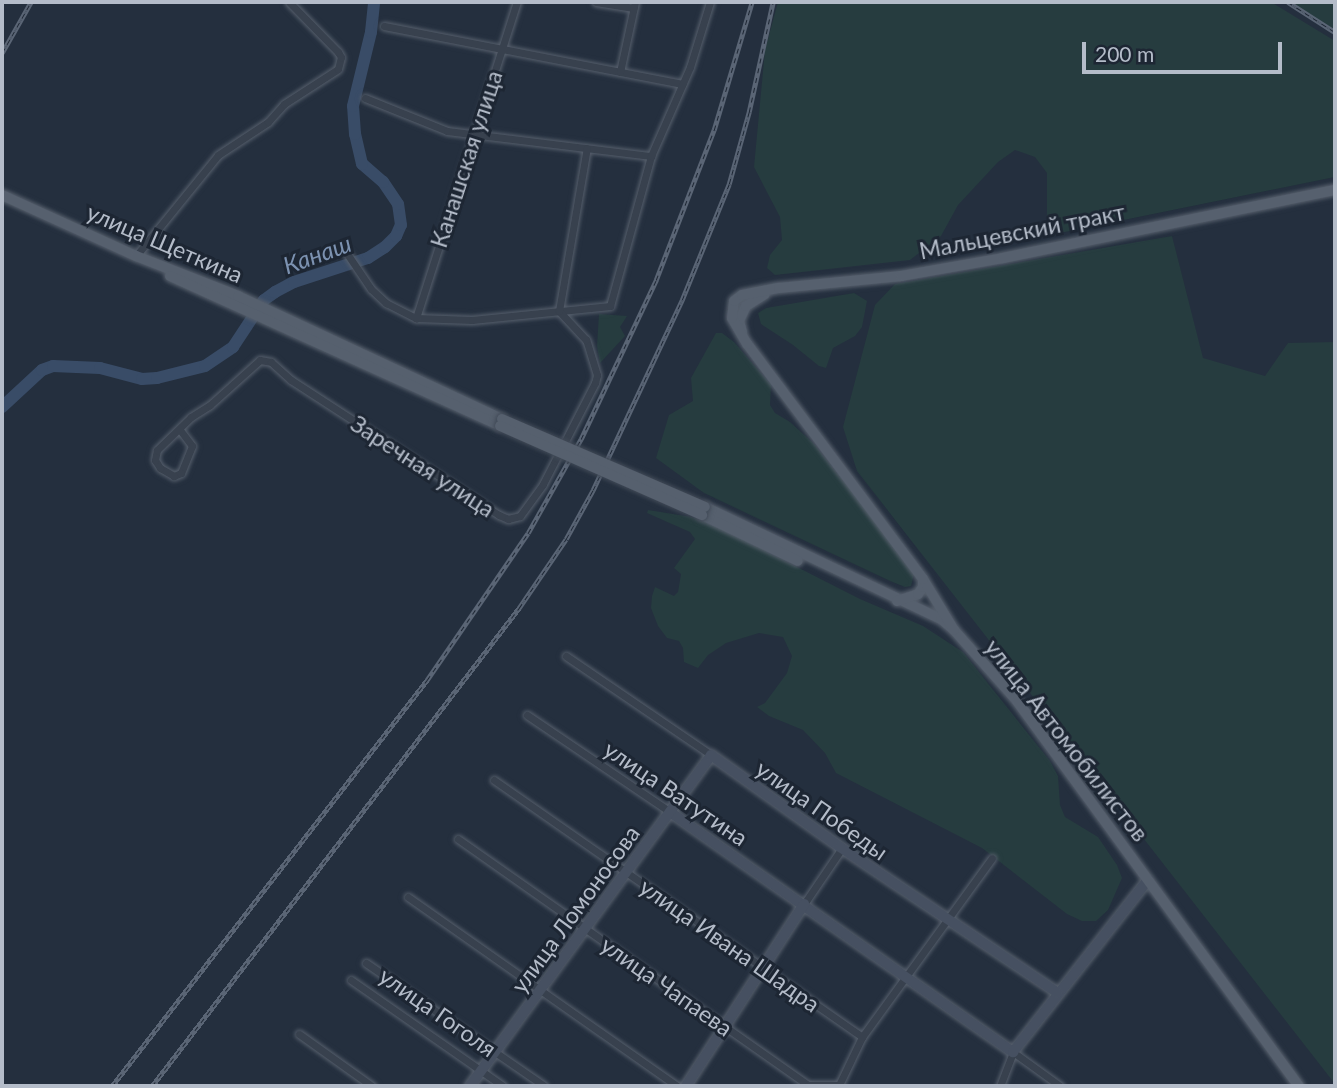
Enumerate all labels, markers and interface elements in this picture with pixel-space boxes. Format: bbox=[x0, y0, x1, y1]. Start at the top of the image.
scale bar bbox=[1085, 28, 1284, 72]
text: 200 m bbox=[1095, 41, 1154, 66]
street label: Канашская улица bbox=[424, 67, 508, 251]
street label: улица Щеткина bbox=[83, 198, 247, 288]
street label: Мальцевский тракт bbox=[917, 198, 1127, 264]
water label: Канаш bbox=[279, 228, 355, 280]
street label: Заречная улица bbox=[346, 409, 500, 523]
street label: улица Автомобилистов bbox=[980, 633, 1154, 847]
street label: улица Ватутина bbox=[599, 735, 753, 851]
street label: улица Победы bbox=[751, 754, 893, 866]
street label: улица Ломоносова bbox=[505, 820, 645, 998]
street label: улица Ивана Шадра bbox=[635, 872, 825, 1018]
street label: улица Чапаева bbox=[596, 930, 738, 1042]
street label: улица Гоголя bbox=[374, 962, 502, 1062]

